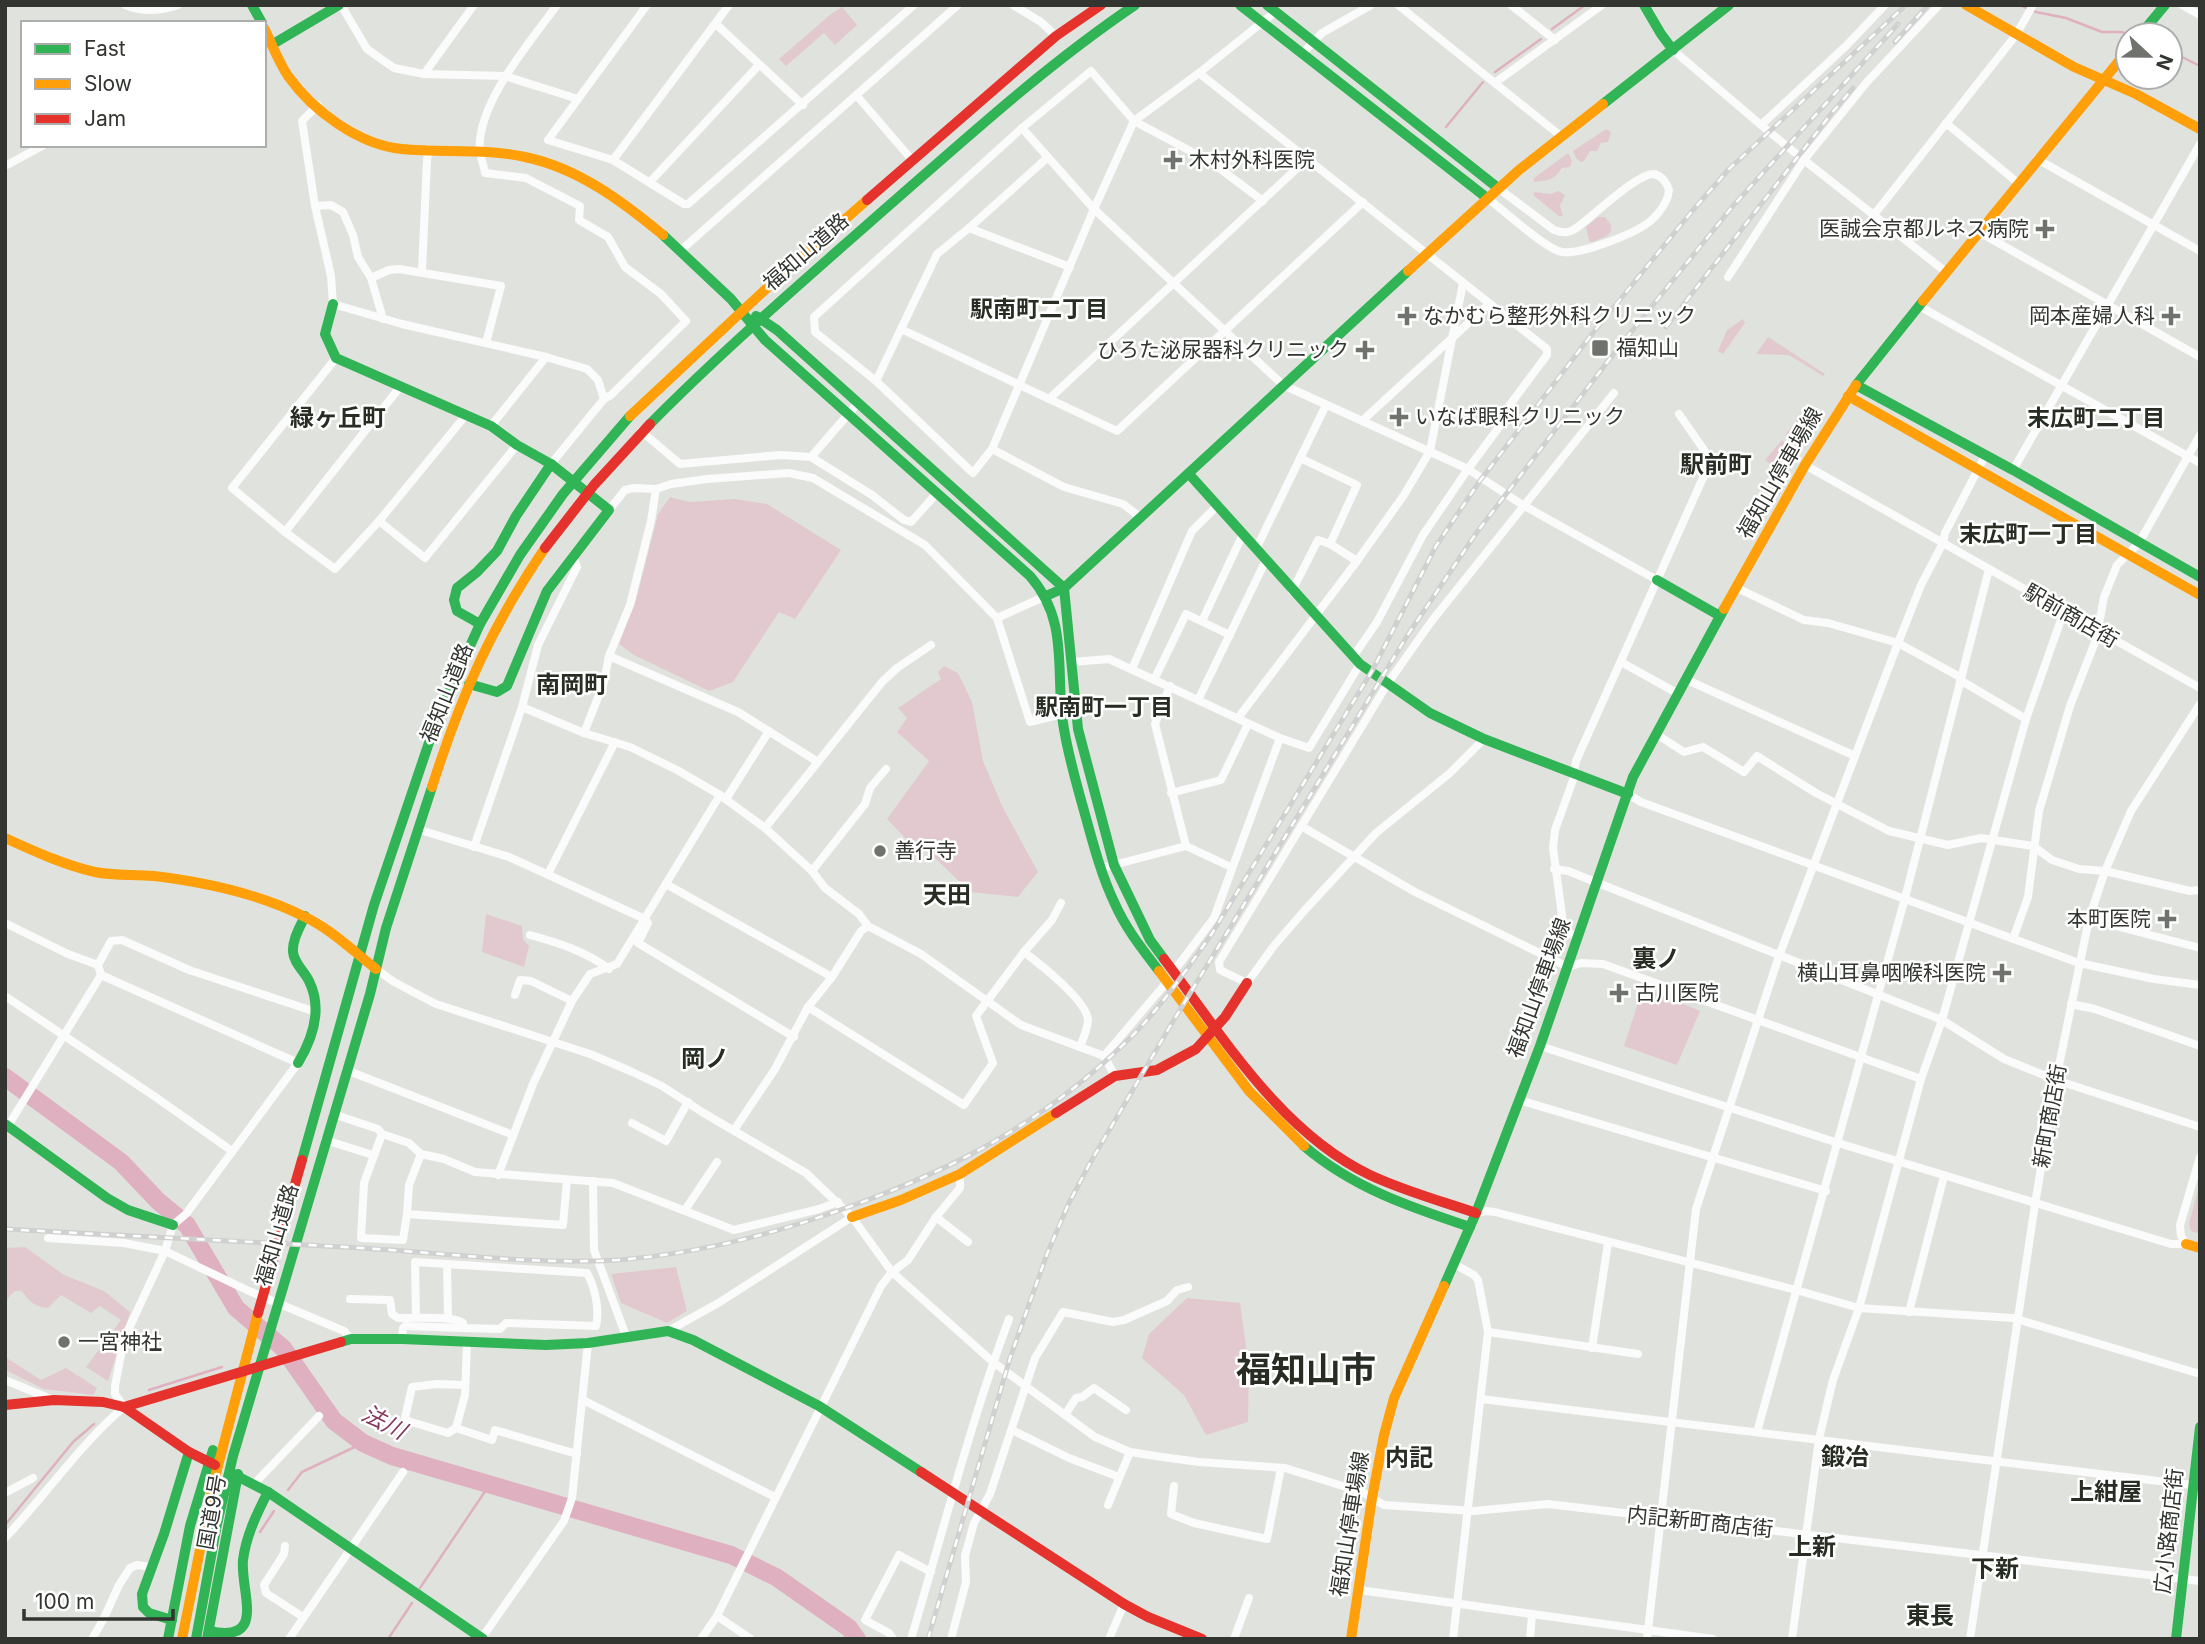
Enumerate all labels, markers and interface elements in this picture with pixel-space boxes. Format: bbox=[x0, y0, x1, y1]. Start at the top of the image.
legend bbox=[21, 21, 266, 147]
north arrow bbox=[2114, 21, 2184, 91]
text: Fast bbox=[84, 36, 126, 61]
text: N bbox=[2151, 51, 2178, 73]
text: Slow bbox=[84, 71, 132, 96]
text: Jam bbox=[84, 106, 126, 131]
place label: 木村外科医院 bbox=[1189, 147, 1315, 172]
marker: 木村外科医院 bbox=[1163, 150, 1183, 170]
street label: 福知山道路 bbox=[758, 208, 853, 295]
place label: 医誠会京都ルネス病院 bbox=[1819, 216, 2029, 241]
marker: 医誠会京都ルネス病院 bbox=[2035, 219, 2055, 239]
district label: 駅南町二丁目 bbox=[970, 295, 1108, 323]
place label: なかむら整形外科クリニック bbox=[1423, 303, 1696, 328]
place label: 岡本産婦人科 bbox=[2029, 303, 2155, 328]
marker: なかむら整形外科クリニック bbox=[1397, 306, 1417, 326]
marker: 岡本産婦人科 bbox=[2161, 306, 2181, 326]
place label: 福知山 bbox=[1616, 335, 1679, 360]
place label: ひろた泌尿器科クリニック bbox=[1097, 337, 1349, 362]
marker: 福知山 bbox=[1590, 338, 1610, 358]
marker: ひろた泌尿器科クリニック bbox=[1355, 340, 1375, 360]
district label: 緑ヶ丘町 bbox=[290, 403, 386, 432]
street label: 福知山停車場線 bbox=[1732, 403, 1827, 543]
place label: いなば眼科クリニック bbox=[1415, 404, 1625, 429]
district label: 末広町二丁目 bbox=[2027, 404, 2165, 432]
marker: いなば眼科クリニック bbox=[1389, 407, 1409, 427]
district label: 駅前町 bbox=[1680, 450, 1752, 479]
district label: 末広町一丁目 bbox=[1959, 520, 2097, 548]
street label: 駅前商店街 bbox=[2020, 578, 2123, 653]
street label: 福知山道路 bbox=[415, 639, 478, 746]
district label: 南岡町 bbox=[536, 670, 608, 699]
district label: 駅南町一丁目 bbox=[1035, 693, 1173, 721]
place label: 善行寺 bbox=[894, 838, 957, 863]
marker: 善行寺 bbox=[872, 843, 888, 859]
district label: 天田 bbox=[923, 880, 971, 909]
place label: 本町医院 bbox=[2067, 906, 2151, 931]
marker: 本町医院 bbox=[2157, 909, 2177, 929]
street label: 福知山停車場線 bbox=[1502, 914, 1575, 1061]
district label: 裏ノ bbox=[1632, 944, 1680, 973]
place label: 横山耳鼻咽喉科医院 bbox=[1797, 960, 1986, 985]
marker: 横山耳鼻咽喉科医院 bbox=[1992, 963, 2012, 983]
place label: 古川医院 bbox=[1635, 980, 1719, 1005]
marker: 古川医院 bbox=[1609, 983, 1629, 1003]
district label: 岡ノ bbox=[681, 1044, 729, 1073]
street label: 新町商店街 bbox=[2028, 1062, 2071, 1170]
street label: 福知山道路 bbox=[250, 1181, 303, 1289]
place label: 一宮神社 bbox=[78, 1329, 162, 1354]
marker: 一宮神社 bbox=[56, 1334, 72, 1350]
district label: 福知山市 bbox=[1236, 1348, 1376, 1390]
water label: 法川 bbox=[357, 1399, 414, 1446]
district label: 鍛冶 bbox=[1821, 1442, 1869, 1471]
district label: 内記 bbox=[1385, 1443, 1433, 1472]
street label: 福知山停車場線 bbox=[1326, 1449, 1373, 1598]
street label: 広小路商店街 bbox=[2149, 1467, 2188, 1595]
street label: 国道9号 bbox=[193, 1472, 230, 1552]
district label: 上紺屋 bbox=[2070, 1477, 2142, 1506]
street label: 内記新町商店街 bbox=[1626, 1501, 1774, 1542]
district label: 上新 bbox=[1788, 1532, 1836, 1561]
district label: 下新 bbox=[1971, 1554, 2019, 1583]
scale bar bbox=[24, 1578, 173, 1622]
text: 100 m bbox=[35, 1589, 94, 1614]
district label: 東長 bbox=[1906, 1601, 1954, 1630]

